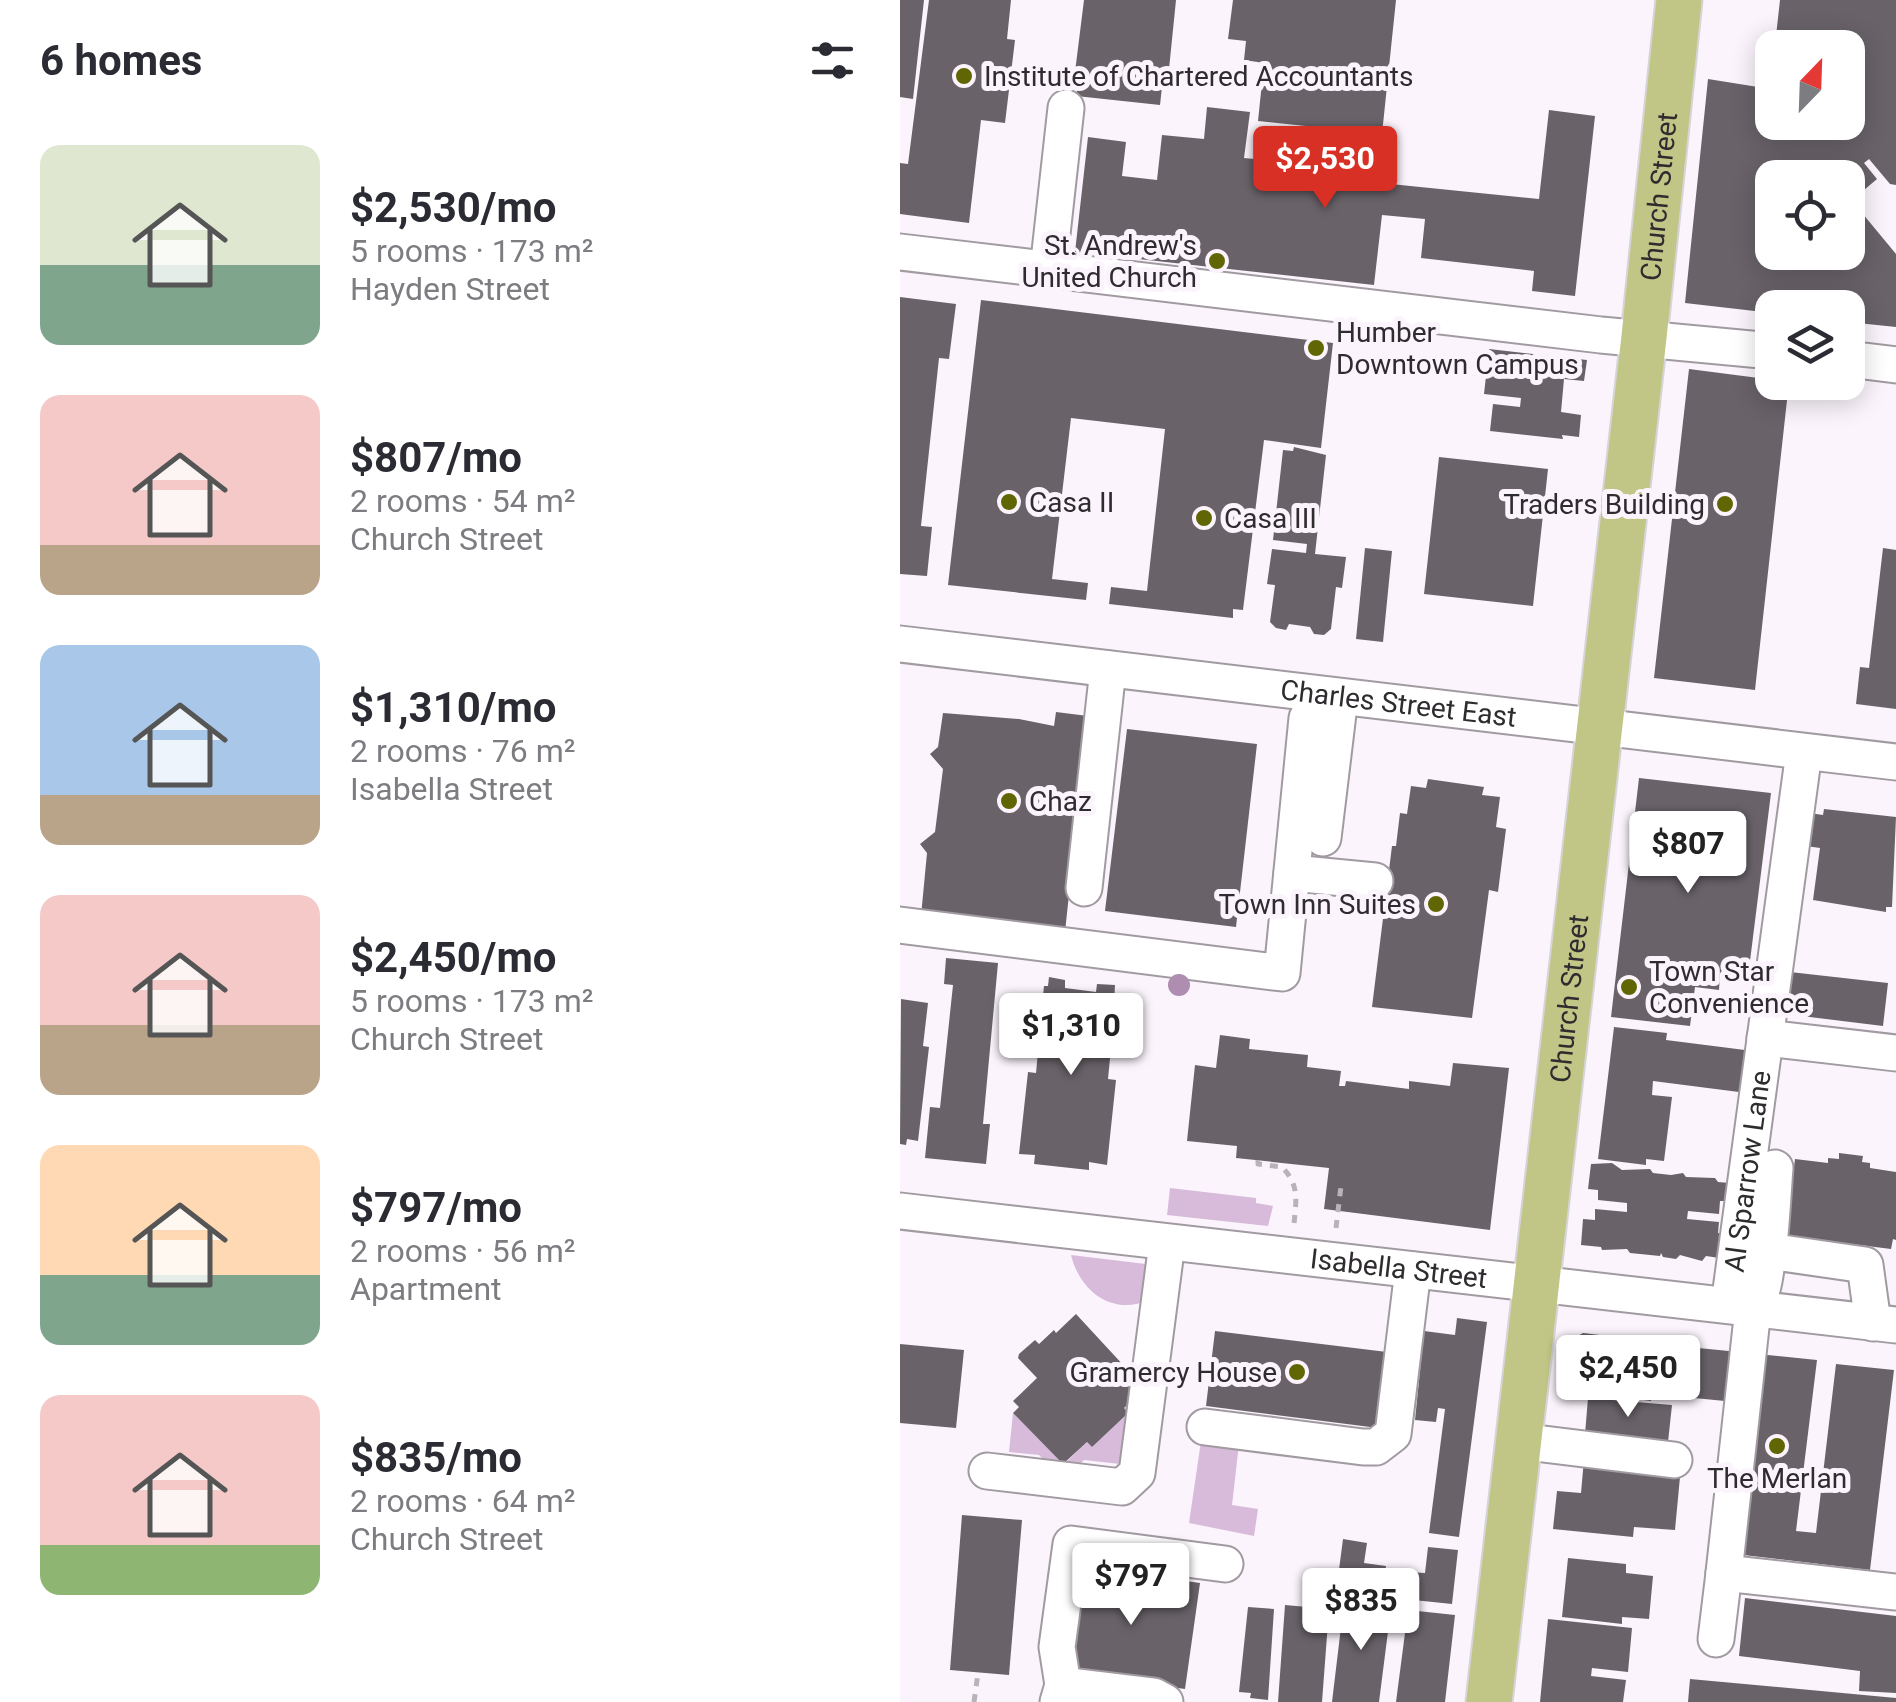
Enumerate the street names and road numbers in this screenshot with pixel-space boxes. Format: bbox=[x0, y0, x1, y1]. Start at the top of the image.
street label: Church Street bbox=[1633, 111, 1684, 282]
street label: Charles Street East bbox=[1279, 673, 1518, 733]
street label: Church Street bbox=[1543, 913, 1595, 1084]
street label: Al Sparrow Lane bbox=[1717, 1068, 1777, 1274]
street label: Isabella Street bbox=[1309, 1242, 1489, 1295]

